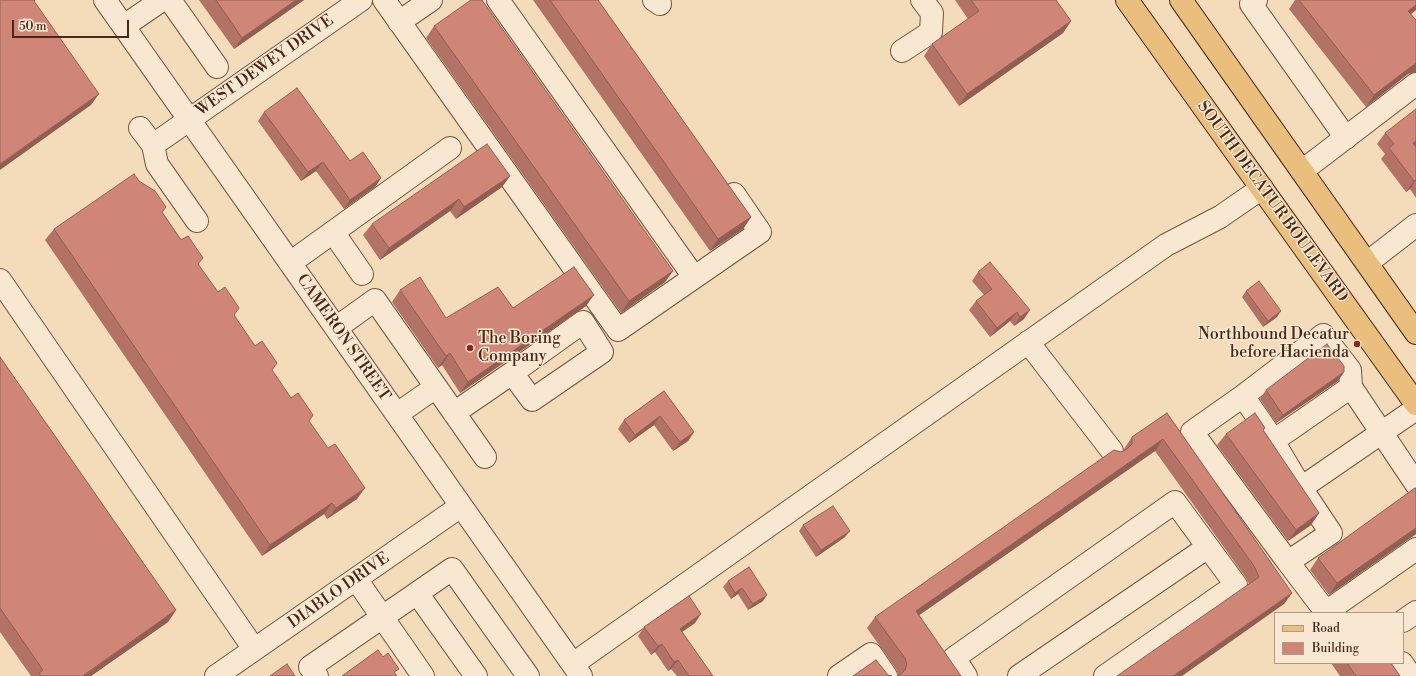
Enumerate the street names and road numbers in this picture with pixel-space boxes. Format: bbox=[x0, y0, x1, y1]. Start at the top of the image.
street label: WEST DEWEY DRIVE bbox=[192, 11, 338, 121]
street label: SOUTH DECATUR BOULEVARD bbox=[1193, 98, 1351, 306]
street label: CAMERON STREET bbox=[292, 271, 394, 405]
street label: DIABLO DRIVE bbox=[285, 549, 393, 633]

